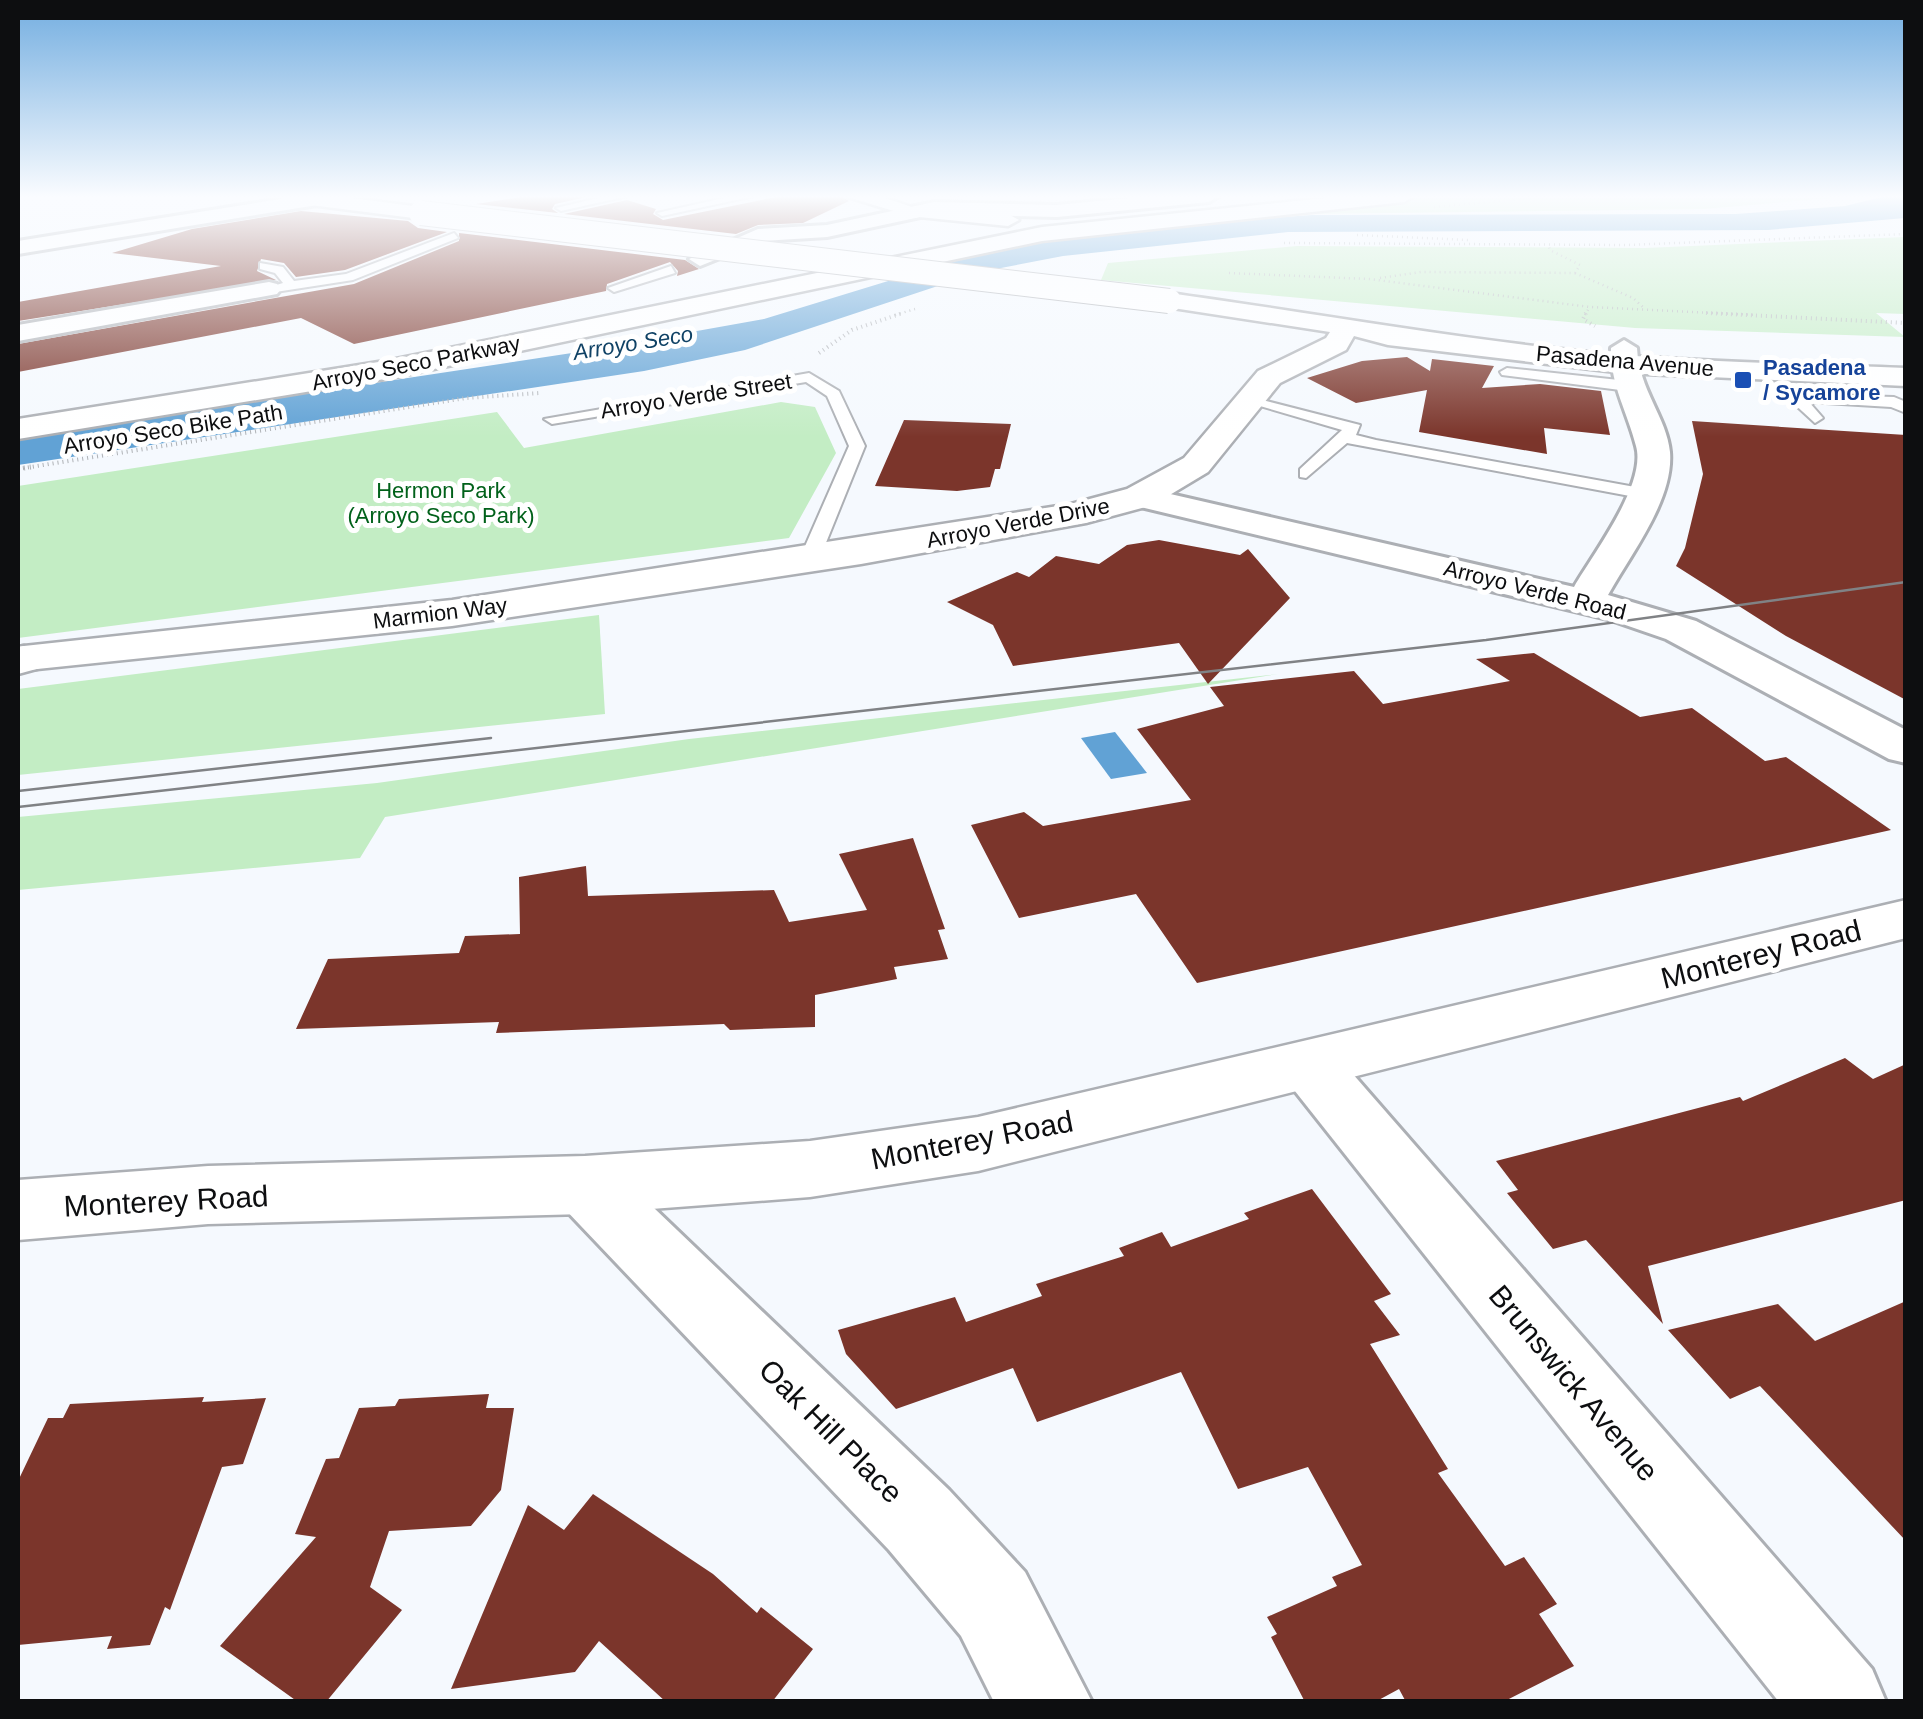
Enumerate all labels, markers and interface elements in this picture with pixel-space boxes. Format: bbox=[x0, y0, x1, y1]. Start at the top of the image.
water label: Arroyo Seco bbox=[569, 321, 695, 365]
street label: Arroyo Seco Parkway bbox=[310, 331, 522, 395]
street label: Pasadena Avenue bbox=[1535, 341, 1715, 381]
place label: Pasadena / Sycamore bbox=[1763, 355, 1880, 405]
street label: Arroyo Verde Street bbox=[599, 369, 793, 423]
marker: Pasadena / Sycamore bbox=[1732, 369, 1754, 391]
street label: Arroyo Seco Bike Path bbox=[62, 399, 284, 459]
park label: Hermon Park (Arroyo Seco Park) bbox=[347, 478, 535, 528]
street label: Arroyo Verde Drive bbox=[924, 493, 1112, 553]
street label: Arroyo Verde Road bbox=[1441, 555, 1629, 625]
street label: Marmion Way bbox=[372, 592, 508, 634]
street label: Monterey Road bbox=[1657, 913, 1865, 995]
street label: Monterey Road bbox=[868, 1104, 1076, 1176]
street label: Monterey Road bbox=[63, 1179, 269, 1223]
street label: Brunswick Avenue bbox=[1483, 1279, 1665, 1487]
street label: Oak Hill Place bbox=[753, 1353, 909, 1509]

